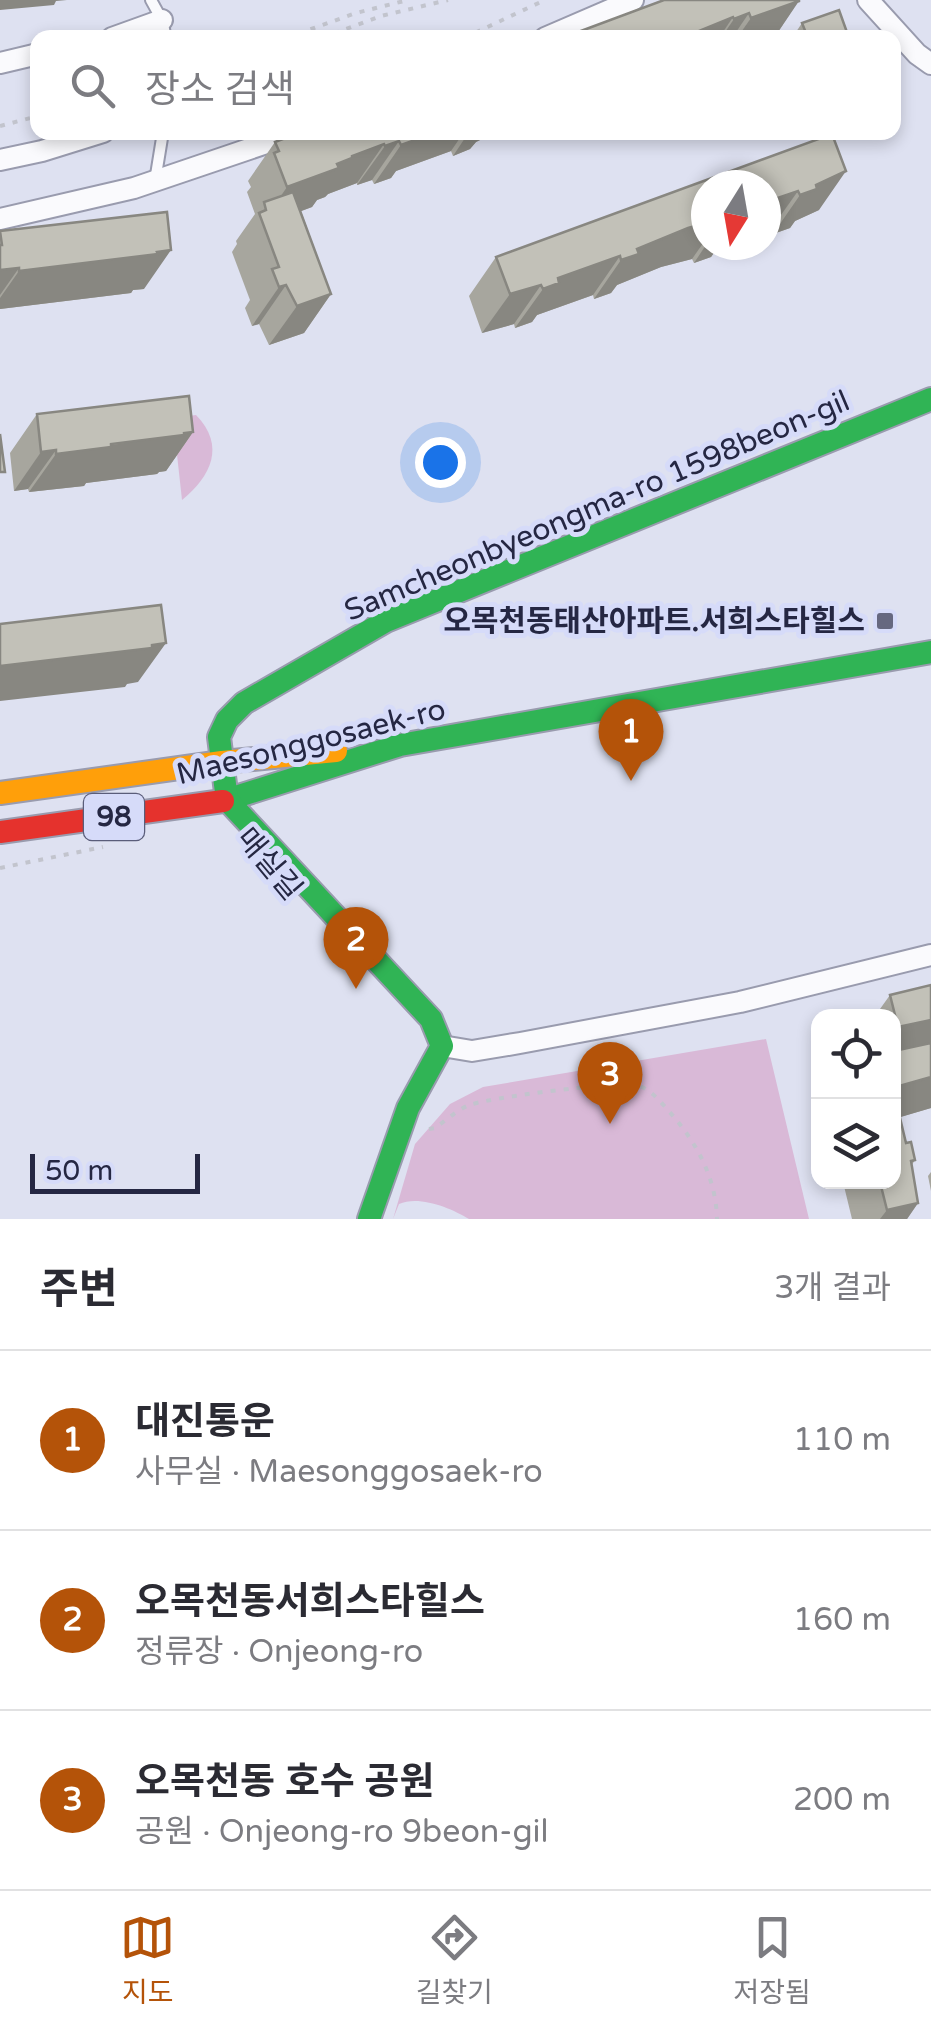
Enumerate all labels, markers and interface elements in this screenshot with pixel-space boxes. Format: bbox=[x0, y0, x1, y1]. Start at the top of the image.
search box bbox=[30, 30, 901, 140]
icon: search bbox=[65, 58, 120, 113]
text: 장소 검색 bbox=[145, 67, 295, 113]
north arrow bbox=[691, 170, 781, 260]
street label: Samcheonbyeongma-ro 1598beon-gil bbox=[339, 382, 855, 630]
your location bbox=[415, 437, 466, 488]
place label: 오목천동태산아파트.서희스타힐스 bbox=[443, 603, 865, 640]
marker: 오목천동태산아파트.서희스타힐스 bbox=[874, 610, 896, 632]
street label: Maesonggosaek-ro bbox=[173, 691, 449, 793]
pin: 1 bbox=[598, 698, 664, 781]
road number: 98 bbox=[84, 794, 144, 840]
street label: 매실길 bbox=[228, 820, 310, 908]
pin: 2 bbox=[324, 906, 388, 989]
map controls bbox=[811, 1009, 901, 1189]
button: locate bbox=[811, 1009, 901, 1099]
pin: 3 bbox=[578, 1042, 642, 1124]
button: layers bbox=[811, 1099, 901, 1189]
scale bar bbox=[30, 1149, 200, 1194]
text: 50 m bbox=[45, 1154, 113, 1188]
text: 주변 bbox=[40, 1264, 117, 1315]
text: 3개 결과 bbox=[774, 1269, 891, 1307]
text: 대진통운 bbox=[135, 1399, 275, 1445]
text: 1 bbox=[62, 1421, 83, 1459]
text: 110 m bbox=[793, 1421, 891, 1459]
text: 사무실 · Maesonggosaek-ro bbox=[135, 1453, 543, 1491]
text: 오목천동서희스타힐스 bbox=[135, 1579, 485, 1625]
text: 2 bbox=[62, 1601, 83, 1639]
text: 160 m bbox=[793, 1601, 891, 1639]
text: 정류장 · Onjeong-ro bbox=[135, 1633, 423, 1671]
text: 오목천동 호수 공원 bbox=[135, 1759, 434, 1805]
text: 3 bbox=[62, 1781, 83, 1819]
text: 200 m bbox=[793, 1781, 891, 1819]
text: 공원 · Onjeong-ro 9beon-gil bbox=[135, 1813, 549, 1851]
tab: 지도 bbox=[120, 1910, 175, 2010]
tab: 길찾기 bbox=[416, 1910, 493, 2010]
tab: 저장됨 bbox=[733, 1910, 811, 2010]

